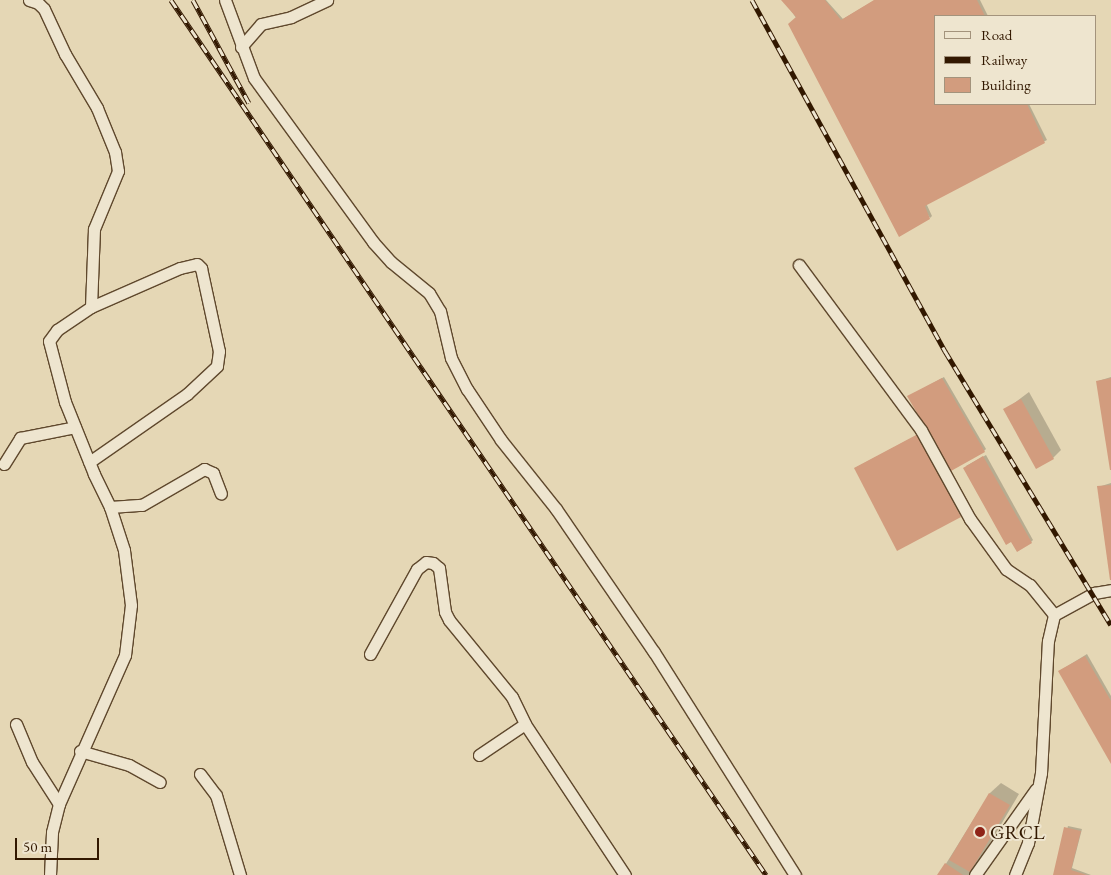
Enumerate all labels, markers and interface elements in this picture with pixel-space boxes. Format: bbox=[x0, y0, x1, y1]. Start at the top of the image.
legend bbox=[934, 15, 1096, 105]
text: Road bbox=[981, 25, 1012, 44]
text: Railway bbox=[981, 50, 1027, 69]
text: Building bbox=[981, 75, 1031, 94]
place label: GRCL bbox=[990, 820, 1045, 844]
marker: GRCL bbox=[974, 826, 986, 838]
scale bar bbox=[18, 828, 101, 860]
text: 50 m bbox=[23, 837, 52, 856]

